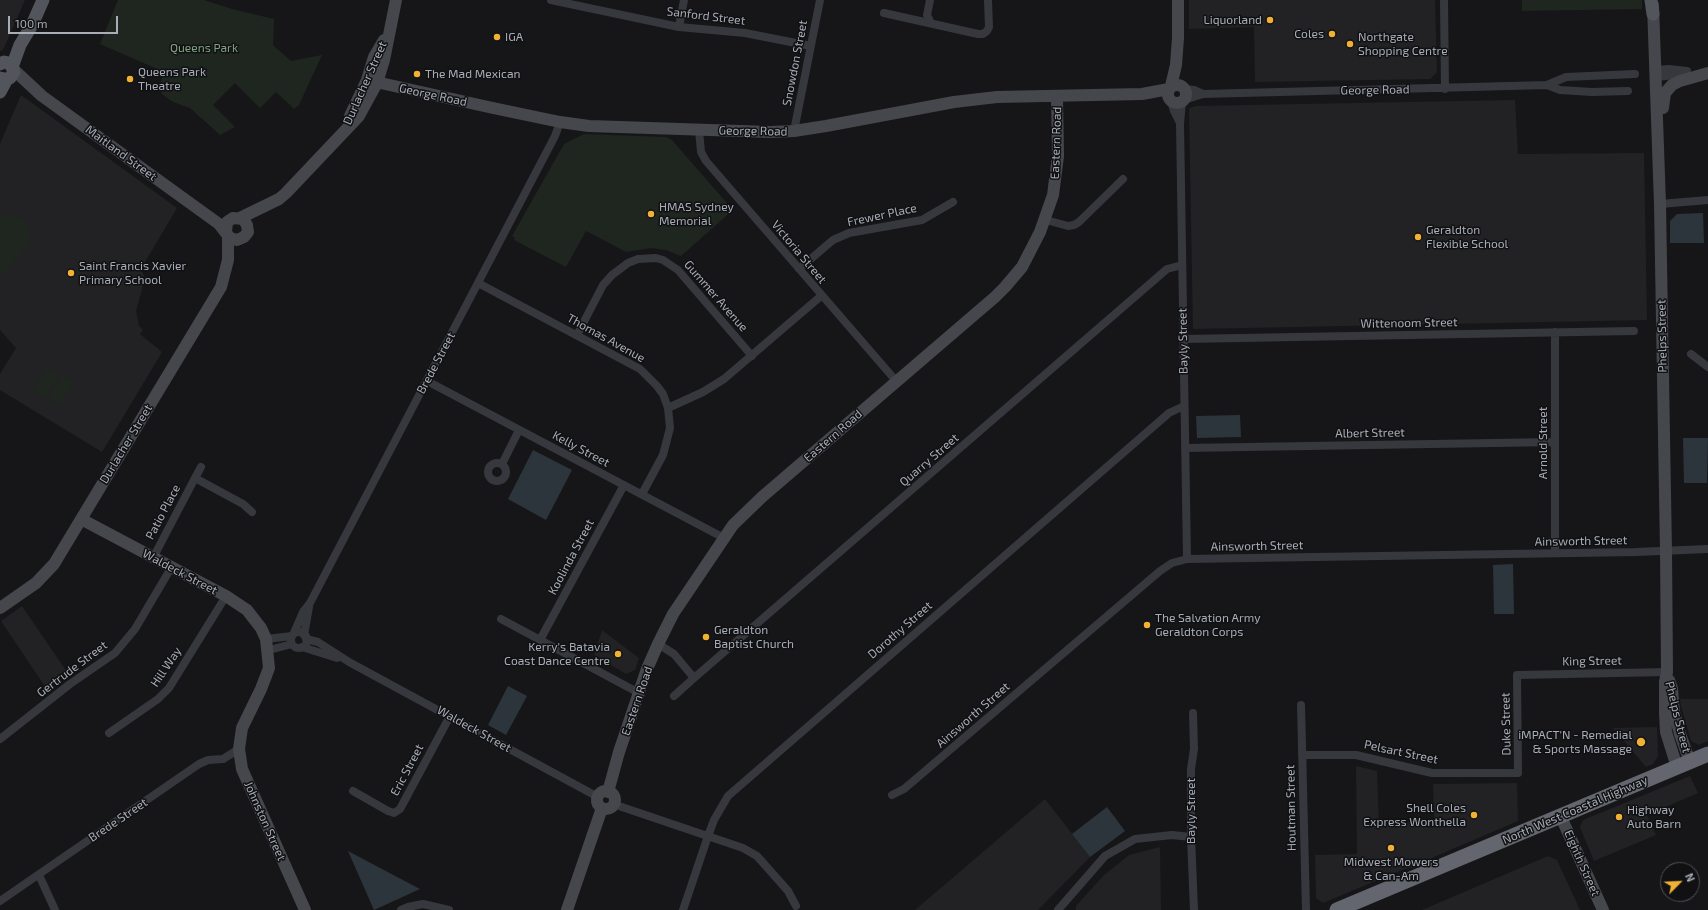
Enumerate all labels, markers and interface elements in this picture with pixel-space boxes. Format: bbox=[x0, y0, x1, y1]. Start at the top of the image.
street label: Sanford Street bbox=[666, 4, 746, 28]
scale bar bbox=[10, 8, 120, 34]
place label: Liquorland bbox=[1204, 13, 1262, 27]
marker: Liquorland bbox=[1265, 15, 1275, 25]
text: 100 m bbox=[15, 16, 47, 30]
street label: Snowdon Street bbox=[780, 19, 810, 107]
place label: Coles bbox=[1294, 27, 1324, 41]
marker: Coles bbox=[1327, 29, 1337, 39]
place label: IGA bbox=[505, 30, 523, 44]
place label: Northgate Shopping Centre bbox=[1358, 30, 1448, 58]
marker: IGA bbox=[492, 32, 502, 42]
street label: Durlacher Street bbox=[340, 39, 390, 127]
marker: Northgate Shopping Centre bbox=[1345, 39, 1355, 49]
park label: Queens Park bbox=[170, 41, 238, 55]
place label: Queens Park Theatre bbox=[138, 65, 206, 93]
place label: The Mad Mexican bbox=[425, 67, 520, 81]
marker: The Mad Mexican bbox=[412, 69, 422, 79]
marker: Queens Park Theatre bbox=[125, 74, 135, 84]
street label: George Road bbox=[398, 81, 468, 109]
street label: George Road bbox=[1340, 82, 1410, 98]
street label: Eastern Road bbox=[1048, 107, 1064, 179]
street label: Maitland Street bbox=[83, 122, 159, 184]
street label: George Road bbox=[718, 123, 788, 139]
place label: HMAS Sydney Memorial bbox=[659, 200, 734, 228]
street label: Frewer Place bbox=[846, 201, 918, 229]
marker: HMAS Sydney Memorial bbox=[646, 209, 656, 219]
street label: Victoria Street bbox=[768, 218, 830, 286]
place label: Geraldton Flexible School bbox=[1426, 223, 1508, 251]
marker: Geraldton Flexible School bbox=[1413, 232, 1423, 242]
street label: Gummer Avenue bbox=[681, 257, 751, 335]
place label: Saint Francis Xavier Primary School bbox=[79, 259, 186, 287]
marker: Saint Francis Xavier Primary School bbox=[66, 268, 76, 278]
street label: Phelps Street bbox=[1654, 299, 1670, 373]
street label: Bayly Street bbox=[1175, 308, 1191, 374]
street label: Thomas Avenue bbox=[565, 311, 647, 365]
street label: Wittenoom Street bbox=[1360, 315, 1458, 331]
street label: Brede Street bbox=[414, 330, 458, 396]
street label: Durlacher Street bbox=[97, 402, 155, 486]
street label: Eastern Road bbox=[801, 407, 865, 465]
street label: Arnold Street bbox=[1536, 407, 1550, 479]
street label: Albert Street bbox=[1335, 425, 1405, 441]
street label: Kelly Street bbox=[550, 428, 612, 470]
street label: Quarry Street bbox=[897, 430, 961, 490]
street label: Patio Place bbox=[143, 482, 183, 542]
street label: Koolinda Street bbox=[545, 517, 597, 597]
street label: Ainsworth Street bbox=[1535, 533, 1627, 549]
street label: Ainsworth Street bbox=[1211, 538, 1303, 554]
street label: Waldeck Street bbox=[140, 546, 220, 598]
street label: Dorothy Street bbox=[865, 598, 935, 662]
place label: The Salvation Army Geraldton Corps bbox=[1155, 611, 1261, 639]
marker: The Salvation Army Geraldton Corps bbox=[1142, 620, 1152, 630]
place label: Geraldton Baptist Church bbox=[714, 623, 794, 651]
marker: Geraldton Baptist Church bbox=[701, 632, 711, 642]
street label: Gertrude Street bbox=[34, 638, 110, 700]
place label: Kerry's Batavia Coast Dance Centre bbox=[504, 640, 610, 668]
street label: Hill Way bbox=[147, 644, 185, 690]
marker: Kerry's Batavia Coast Dance Centre bbox=[613, 649, 623, 659]
street label: King Street bbox=[1562, 653, 1622, 669]
street label: Eastern Road bbox=[618, 664, 656, 738]
street label: Ainsworth Street bbox=[933, 679, 1013, 751]
street label: Phelps Street bbox=[1662, 680, 1694, 754]
street label: Duke Street bbox=[1498, 692, 1514, 756]
street label: Waldeck Street bbox=[434, 703, 514, 755]
place label: iMPACT'N - Remedial & Sports Massage bbox=[1518, 728, 1632, 756]
marker: iMPACT'N - Remedial & Sports Massage bbox=[1635, 736, 1647, 748]
street label: Pelsart Street bbox=[1363, 737, 1439, 767]
street label: Eric Street bbox=[387, 742, 427, 798]
street label: Houtman Street bbox=[1283, 765, 1299, 851]
street label: North West Coastal Highway bbox=[1500, 773, 1650, 847]
street label: Bayly Street bbox=[1184, 778, 1198, 844]
street label: Johnston Street bbox=[241, 779, 289, 863]
street label: Brede Street bbox=[86, 795, 150, 845]
place label: Shell Coles Express Wonthella bbox=[1363, 801, 1466, 829]
place label: Highway Auto Barn bbox=[1627, 803, 1681, 831]
marker: Shell Coles Express Wonthella bbox=[1469, 810, 1479, 820]
marker: Highway Auto Barn bbox=[1614, 812, 1624, 822]
street label: Eighth Street bbox=[1561, 828, 1603, 898]
marker: Midwest Mowers & Can-Am bbox=[1386, 843, 1396, 853]
place label: Midwest Mowers & Can-Am bbox=[1344, 855, 1438, 883]
north arrow bbox=[1660, 862, 1700, 902]
text: N bbox=[1683, 871, 1698, 884]

